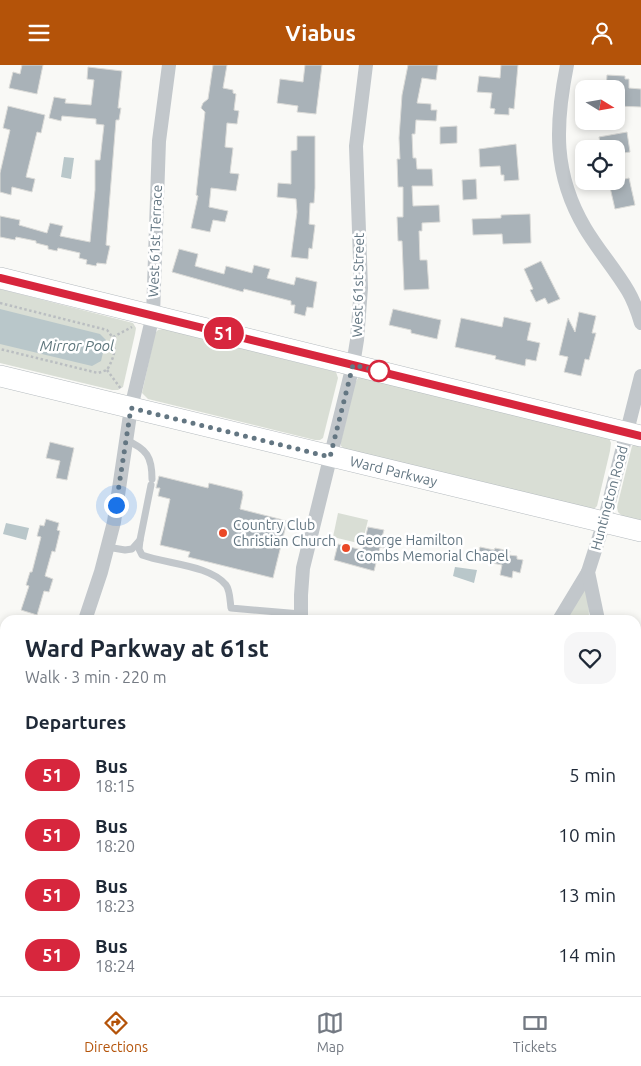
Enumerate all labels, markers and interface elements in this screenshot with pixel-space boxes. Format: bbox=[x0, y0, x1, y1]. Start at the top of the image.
icon: menu bbox=[25, 19, 53, 47]
icon: person bbox=[588, 19, 616, 47]
text: Viabus bbox=[285, 20, 356, 45]
north arrow bbox=[575, 80, 625, 130]
map controls bbox=[575, 80, 625, 190]
button: locate bbox=[575, 140, 625, 190]
street label: West 61st Terrace bbox=[145, 184, 165, 298]
street label: West 61st Street bbox=[349, 232, 367, 338]
line badge: 51 bbox=[202, 317, 246, 349]
text: 51 bbox=[214, 323, 234, 343]
water label: Mirror Pool bbox=[40, 337, 115, 354]
unlabelled marker bbox=[368, 360, 390, 382]
street label: Huntington Road bbox=[587, 444, 631, 552]
street label: Ward Parkway bbox=[348, 453, 439, 490]
your location bbox=[104, 493, 129, 518]
place label: Country Club Christian Church bbox=[233, 517, 336, 549]
marker: Country Club Christian Church bbox=[217, 527, 229, 539]
place label: George Hamilton Combs Memorial Chapel bbox=[356, 532, 509, 564]
marker: George Hamilton Combs Memorial Chapel bbox=[340, 542, 352, 554]
button: heart bbox=[564, 632, 616, 684]
text: Ward Parkway at 61st bbox=[25, 635, 269, 662]
text: Walk · 3 min · 220 m bbox=[25, 668, 167, 686]
text: Departures bbox=[25, 711, 126, 733]
text: Bus bbox=[95, 755, 128, 777]
text: 5 min bbox=[569, 764, 616, 786]
text: 51 bbox=[42, 765, 63, 785]
text: 18:15 bbox=[95, 777, 135, 795]
text: Bus bbox=[95, 815, 128, 837]
text: 10 min bbox=[558, 824, 616, 846]
text: 51 bbox=[42, 825, 63, 845]
text: 18:20 bbox=[95, 837, 135, 855]
text: Bus bbox=[95, 875, 128, 897]
text: 13 min bbox=[558, 884, 616, 906]
text: 51 bbox=[42, 885, 63, 905]
text: 18:23 bbox=[95, 897, 135, 915]
text: Bus bbox=[95, 935, 128, 957]
text: 14 min bbox=[558, 944, 616, 966]
text: 51 bbox=[42, 945, 63, 965]
text: 18:24 bbox=[95, 957, 135, 975]
tab: Directions bbox=[84, 1009, 148, 1055]
tab: Map bbox=[316, 1009, 344, 1055]
tab: Tickets bbox=[513, 1009, 557, 1055]

